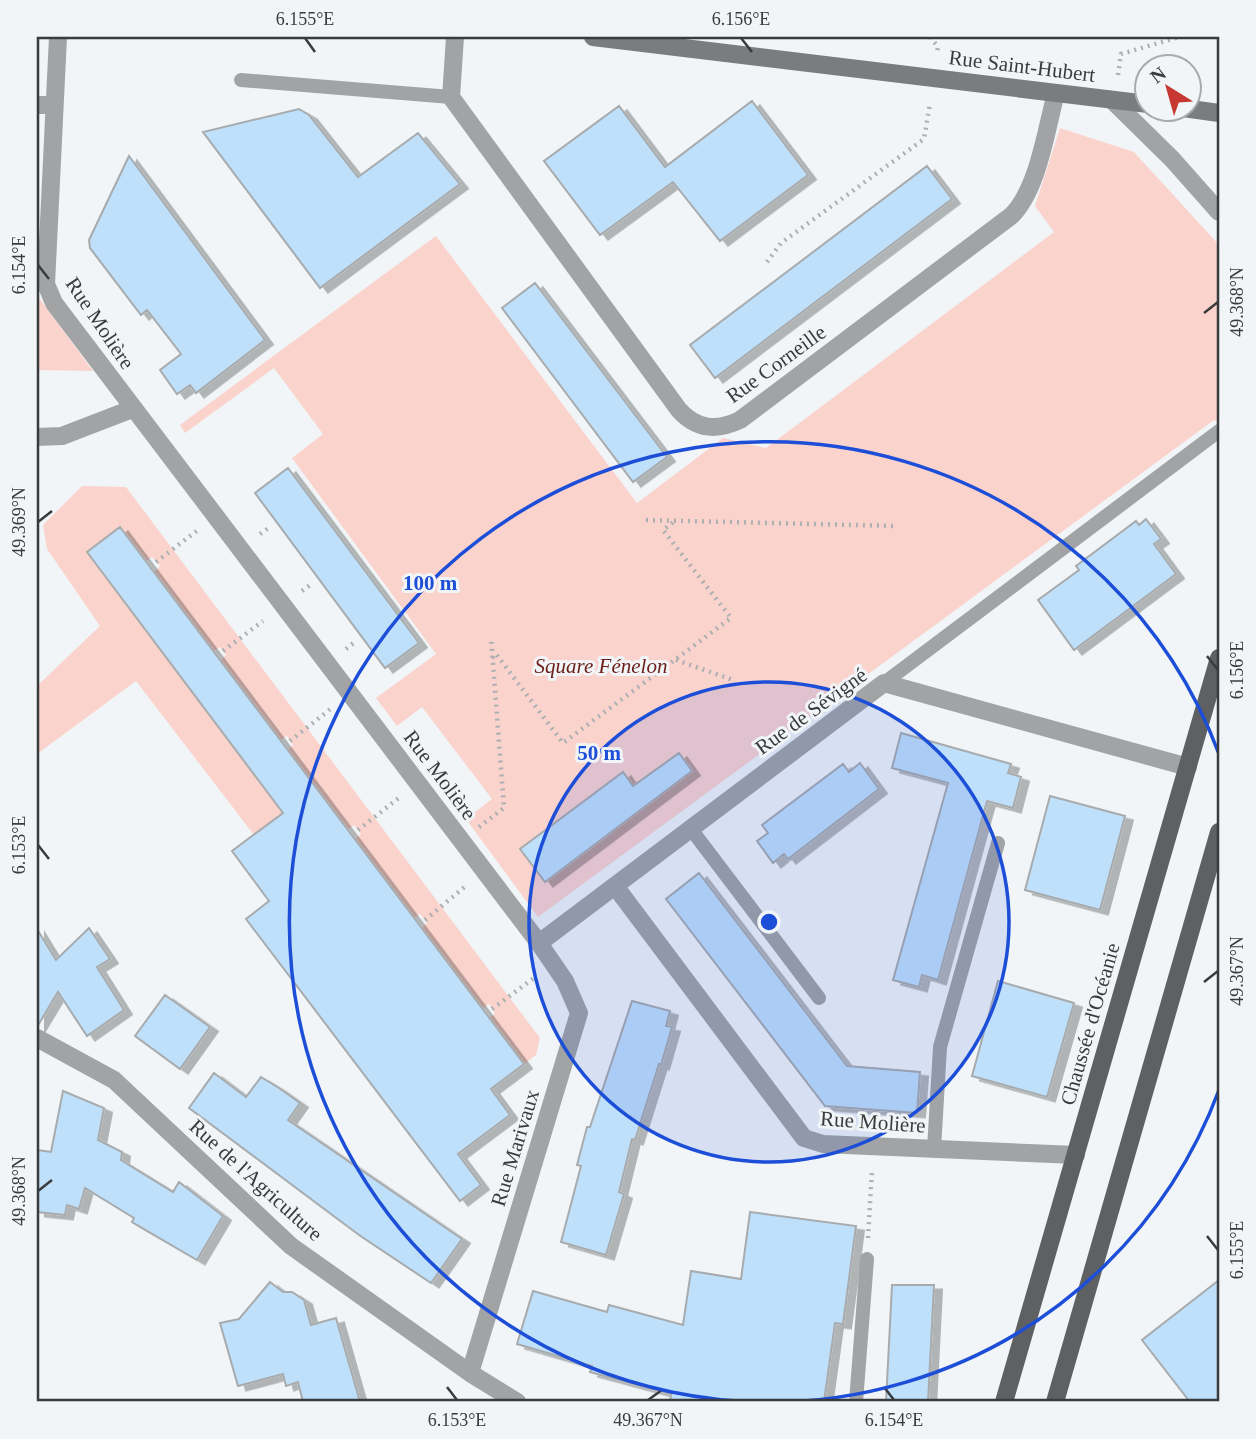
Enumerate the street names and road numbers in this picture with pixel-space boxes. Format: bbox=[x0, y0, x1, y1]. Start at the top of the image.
street label: Rue Saint-Hubert bbox=[947, 45, 1097, 87]
street label: Rue Molière bbox=[61, 273, 139, 373]
street label: Rue Corneille bbox=[722, 320, 830, 408]
street label: Rue de Sévigné bbox=[751, 663, 871, 759]
street label: Rue Molière bbox=[399, 726, 481, 824]
street label: Chaussée d'Océanie bbox=[1055, 940, 1125, 1108]
street label: Rue Marivaux bbox=[486, 1086, 544, 1209]
street label: Rue Molière bbox=[820, 1106, 926, 1138]
street label: Rue de l'Agriculture bbox=[185, 1114, 327, 1246]

